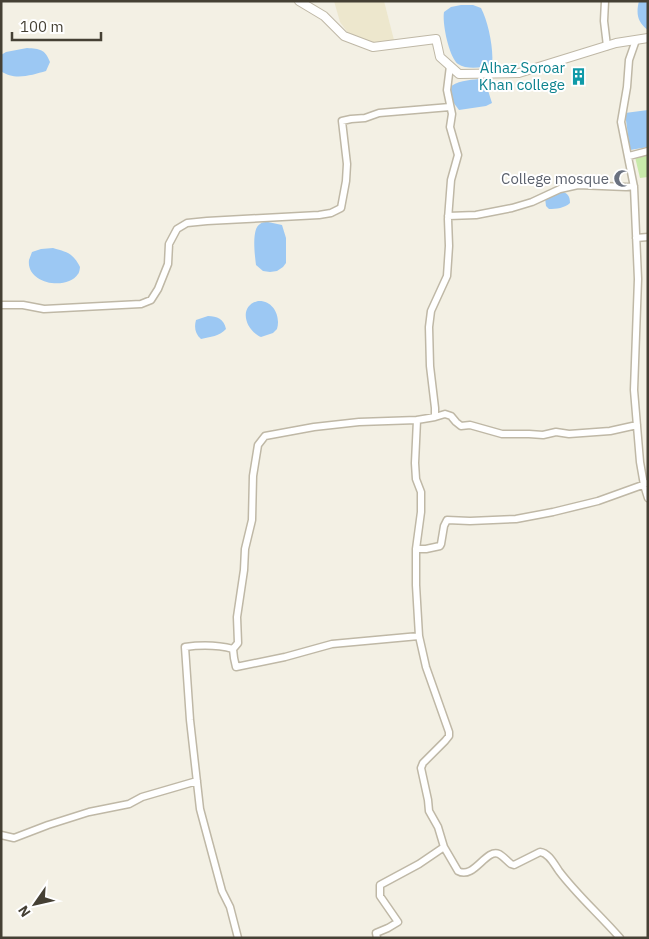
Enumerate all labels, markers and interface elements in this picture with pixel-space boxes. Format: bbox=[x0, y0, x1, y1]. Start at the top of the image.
scale bar bbox=[12, 10, 101, 42]
text: 100 m bbox=[20, 17, 64, 36]
place label: Alhaz Soroar Khan college bbox=[479, 58, 565, 94]
building icon: Alhaz Soroar Khan college bbox=[569, 67, 589, 87]
place label: College mosque bbox=[501, 169, 609, 188]
mosque icon: College mosque bbox=[613, 169, 633, 189]
north arrow bbox=[10, 879, 60, 929]
text: N bbox=[14, 902, 35, 921]

